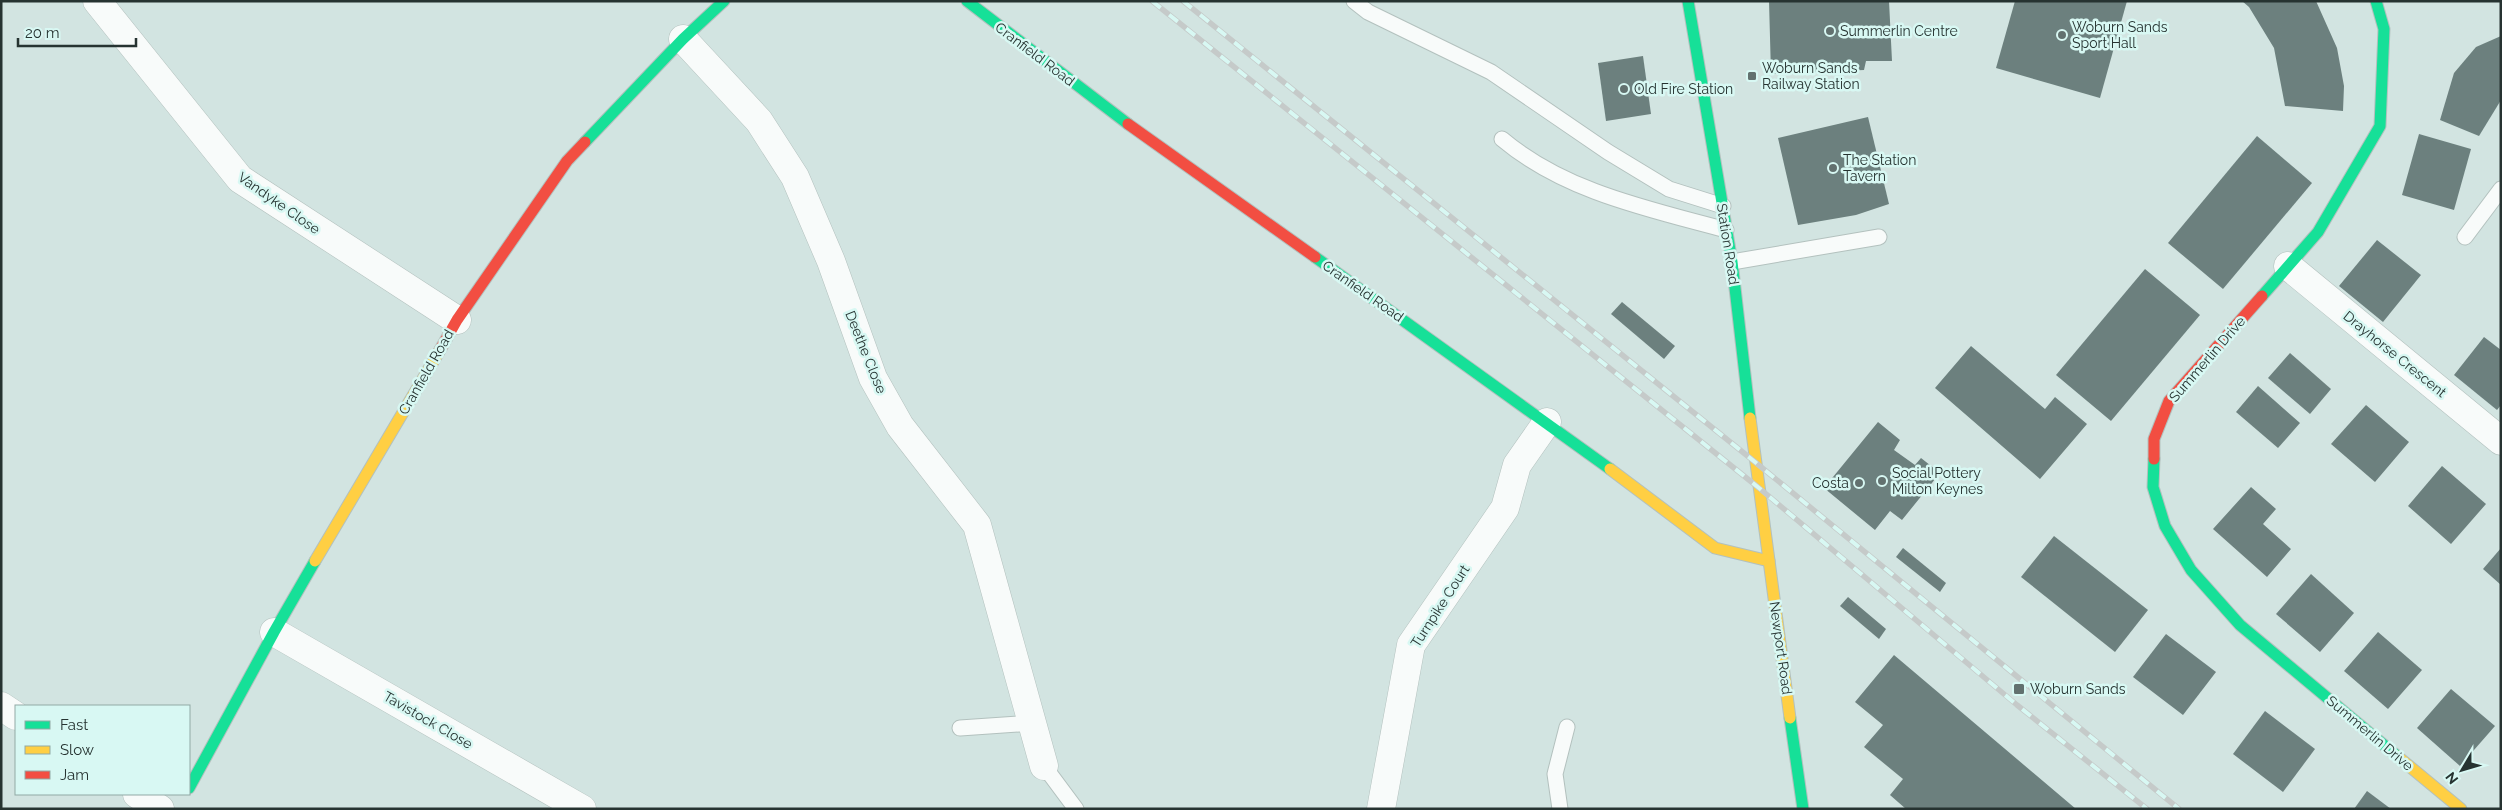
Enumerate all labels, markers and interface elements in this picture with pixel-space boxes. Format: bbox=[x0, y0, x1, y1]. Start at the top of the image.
scale bar bbox=[18, 15, 135, 47]
street label: Cranfield Road bbox=[992, 19, 1078, 89]
place label: Woburn Sands Sport Hall bbox=[2072, 19, 2168, 51]
place label: Summerlin Centre bbox=[1840, 23, 1958, 39]
text: 20 m bbox=[25, 24, 60, 42]
marker: Summerlin Centre bbox=[1824, 25, 1836, 37]
marker: Woburn Sands Sport Hall bbox=[2056, 29, 2068, 41]
place label: Woburn Sands Railway Station bbox=[1762, 60, 1860, 92]
marker: Woburn Sands Railway Station bbox=[1746, 70, 1758, 82]
place label: Old Fire Station bbox=[1634, 81, 1733, 97]
marker: Old Fire Station bbox=[1618, 83, 1630, 95]
place label: The Station Tavern bbox=[1843, 152, 1916, 184]
marker: The Station Tavern bbox=[1827, 162, 1839, 174]
street label: Vandyke Close bbox=[235, 169, 323, 237]
street label: Station Road bbox=[1714, 202, 1742, 286]
street label: Cranfield Road bbox=[1319, 257, 1407, 325]
street label: Deethe Close bbox=[842, 308, 890, 396]
street label: Drayhorse Crescent bbox=[2340, 308, 2450, 401]
street label: Summerlin Drive bbox=[2166, 313, 2248, 405]
street label: Cranfield Road bbox=[395, 327, 457, 417]
place label: Social Pottery Milton Keynes bbox=[1892, 465, 1983, 497]
place label: Costa bbox=[1812, 475, 1849, 491]
marker: Social Pottery Milton Keynes bbox=[1876, 475, 1888, 487]
marker: Costa bbox=[1853, 477, 1865, 489]
street label: Turnpike Court bbox=[1407, 561, 1473, 650]
street label: Newport Road bbox=[1767, 600, 1795, 696]
place label: Woburn Sands bbox=[2030, 681, 2126, 697]
marker: Woburn Sands bbox=[2012, 682, 2026, 696]
street label: Tavistock Close bbox=[381, 688, 475, 752]
street label: Summerlin Drive bbox=[2324, 692, 2416, 774]
legend bbox=[15, 705, 190, 795]
text: Fast bbox=[60, 716, 88, 734]
text: Slow bbox=[60, 741, 94, 759]
north arrow bbox=[2437, 745, 2487, 795]
text: Jam bbox=[60, 766, 89, 784]
text: N bbox=[2442, 769, 2461, 787]

